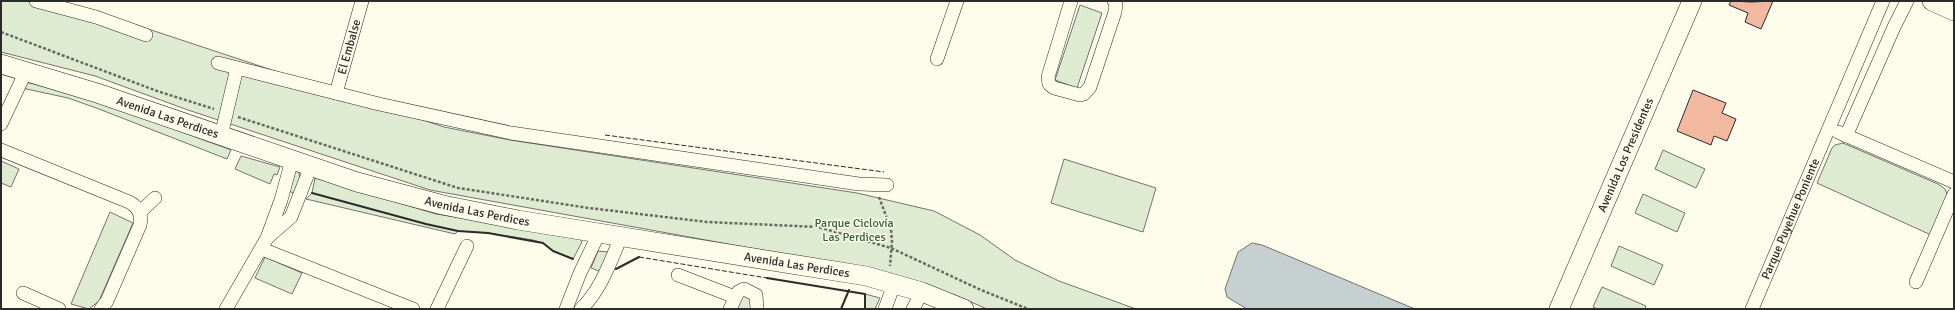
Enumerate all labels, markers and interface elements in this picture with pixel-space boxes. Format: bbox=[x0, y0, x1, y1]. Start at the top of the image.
street label: El Embalse bbox=[334, 18, 364, 76]
street label: Avenida Las Perdices bbox=[115, 93, 221, 142]
street label: Avenida Los Presidentes bbox=[1594, 95, 1657, 214]
street label: Parque Puyehue Poniente bbox=[1758, 156, 1823, 282]
street label: Avenida Las Perdices bbox=[423, 193, 531, 229]
park label: Parque Ciclovía Las Perdices bbox=[815, 216, 893, 245]
street label: Avenida Las Perdices bbox=[743, 249, 851, 281]

